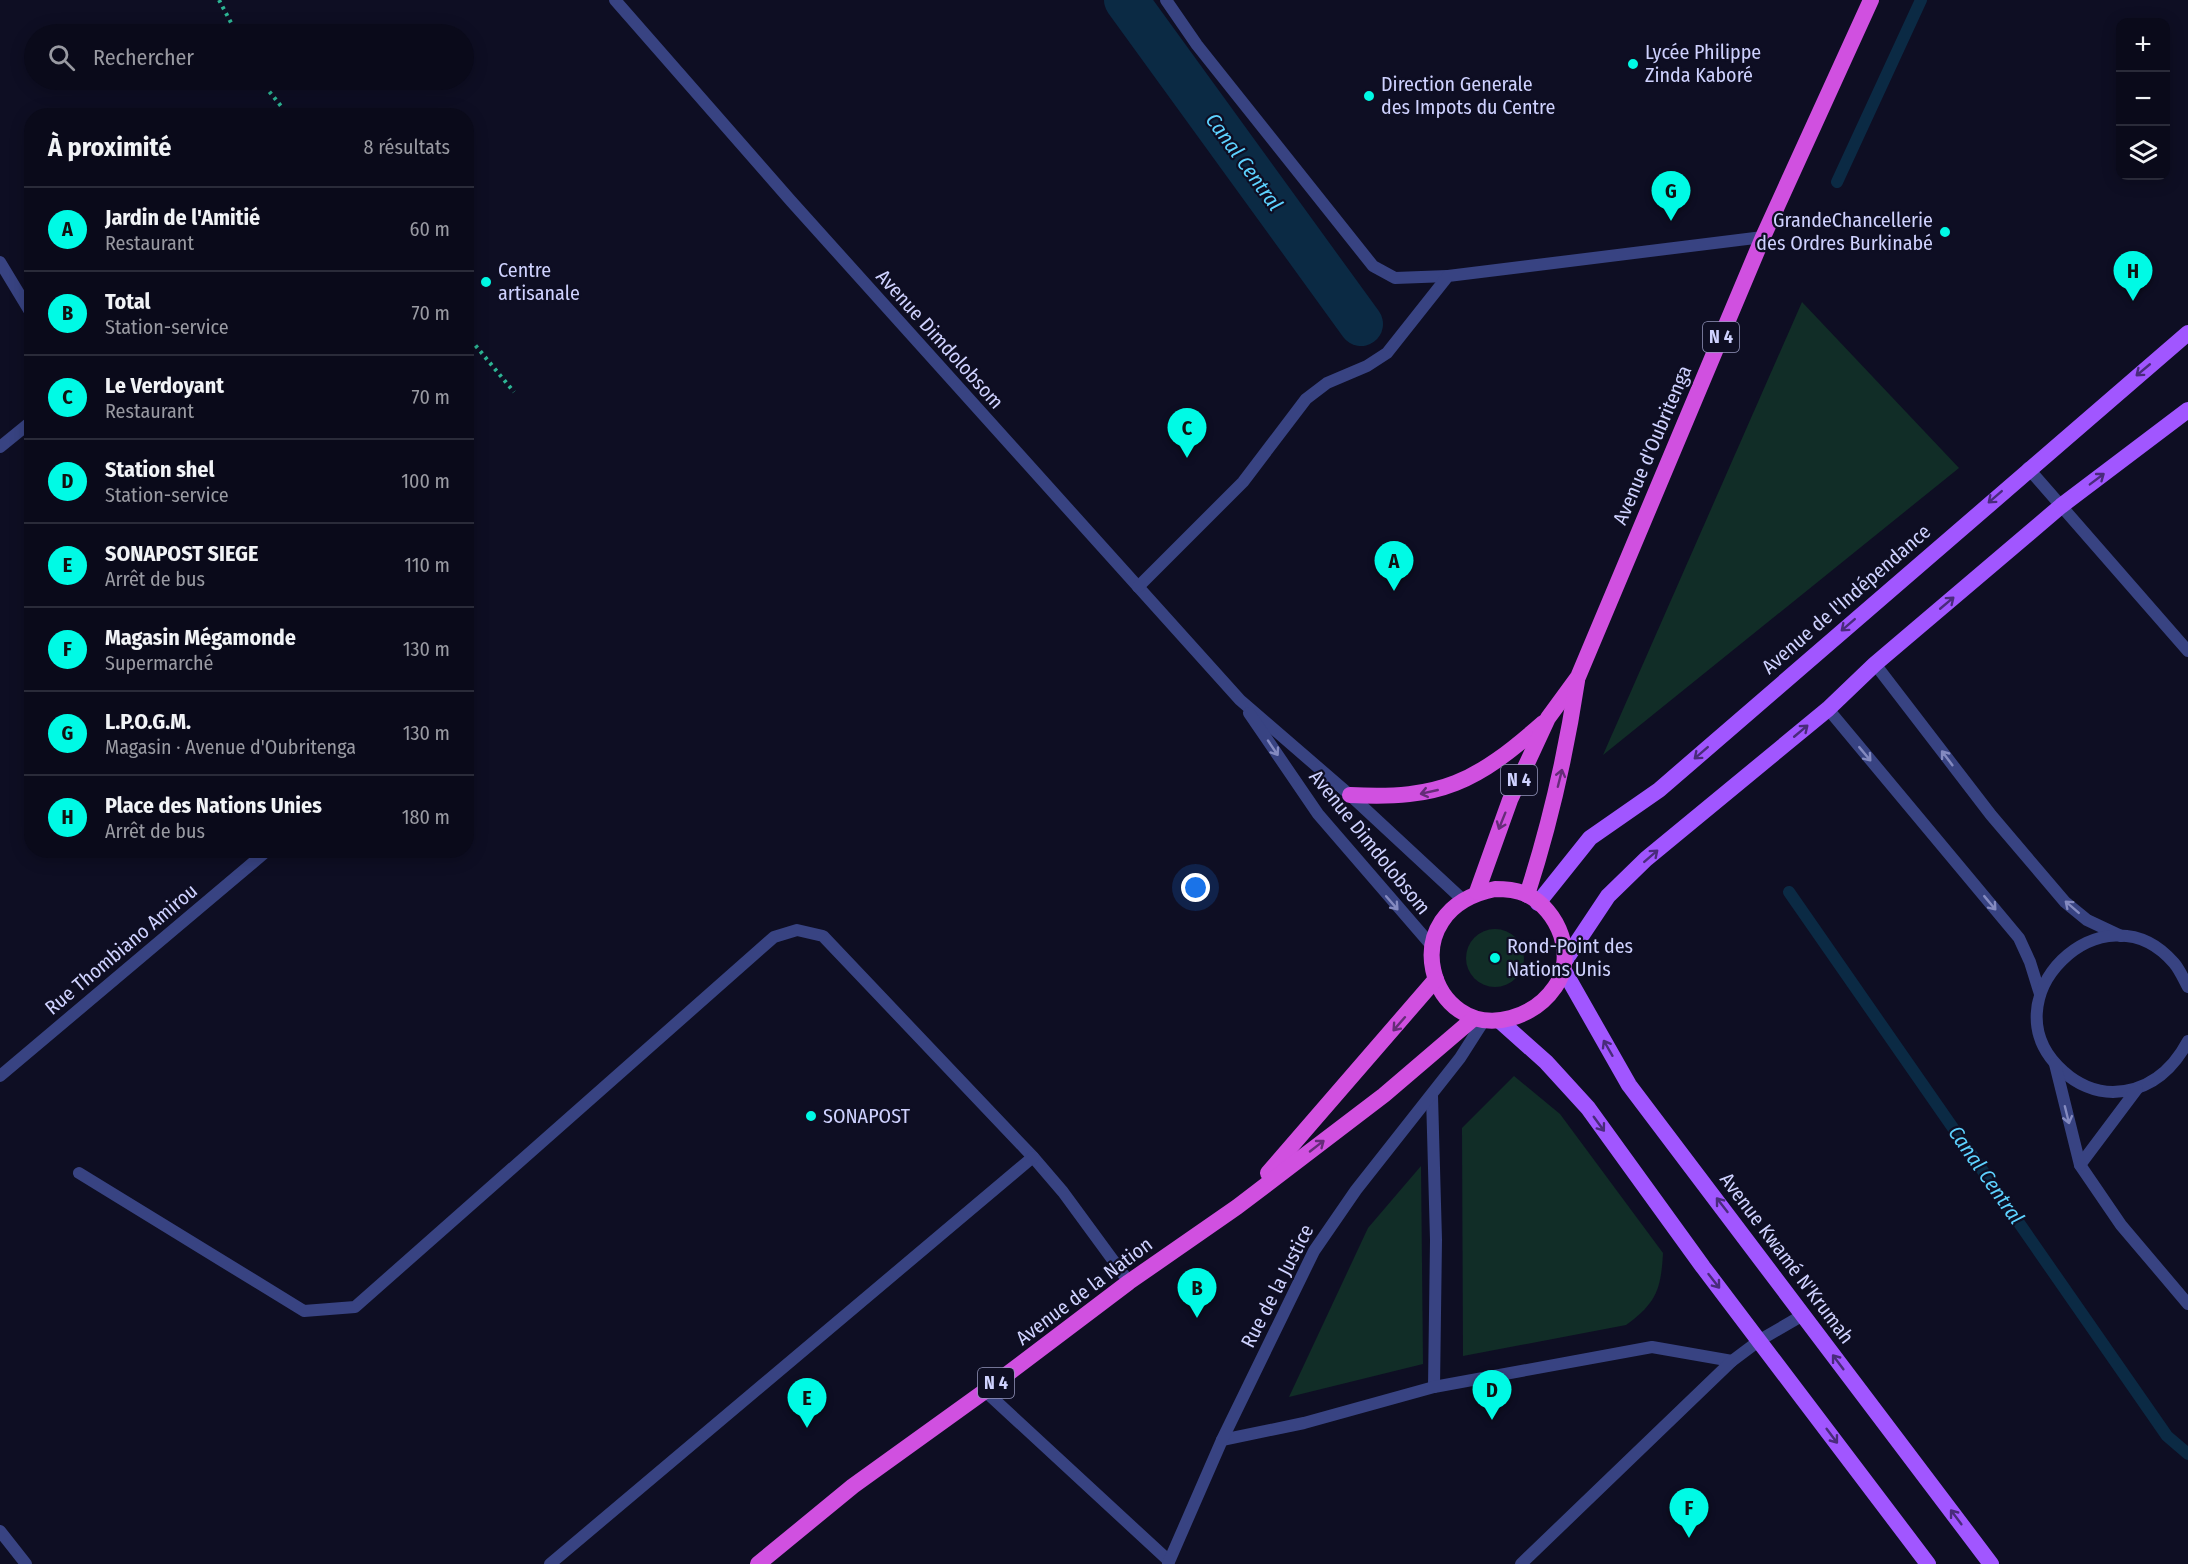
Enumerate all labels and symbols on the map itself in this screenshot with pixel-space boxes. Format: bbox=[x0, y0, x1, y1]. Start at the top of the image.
place label: Lycée Philippe Zinda Kaboré bbox=[1645, 40, 1761, 87]
marker: Lycée Philippe Zinda Kaboré bbox=[1626, 57, 1640, 71]
place label: Direction Generale des Impots du Centre bbox=[1381, 72, 1555, 119]
marker: Direction Generale des Impots du Centre bbox=[1362, 89, 1376, 103]
water label: Canal Central bbox=[1200, 108, 1288, 216]
pin: G bbox=[1652, 172, 1690, 221]
place label: GrandeChancellerie des Ordres Burkinabé bbox=[1756, 208, 1933, 255]
marker: GrandeChancellerie des Ordres Burkinabé bbox=[1938, 225, 1952, 239]
pin: H bbox=[2114, 252, 2152, 301]
place label: Centre artisanale bbox=[498, 258, 580, 305]
street label: Avenue Dimdolobsom bbox=[871, 265, 1009, 413]
marker: Centre artisanale bbox=[479, 275, 493, 289]
road number: N 4 bbox=[1703, 322, 1739, 352]
street label: Avenue d'Oubritenga bbox=[1608, 362, 1696, 528]
one-way arrow bbox=[2135, 364, 2151, 377]
pin: C bbox=[1168, 408, 1206, 458]
one-way arrow bbox=[2089, 472, 2105, 485]
one-way arrow bbox=[1988, 490, 2003, 504]
street label: Avenue de l'Indépendance bbox=[1757, 519, 1935, 679]
pin: A bbox=[1374, 542, 1414, 591]
one-way arrow bbox=[1939, 596, 1954, 610]
one-way arrow bbox=[1841, 618, 1856, 632]
one-way arrow bbox=[1793, 725, 1809, 738]
one-way arrow bbox=[1267, 740, 1279, 756]
one-way arrow bbox=[1694, 746, 1709, 760]
one-way arrow bbox=[1859, 746, 1872, 762]
one-way arrow bbox=[1941, 750, 1953, 766]
street label: Avenue Dimdolobsom bbox=[1304, 765, 1436, 919]
road number: N 4 bbox=[1501, 765, 1537, 795]
one-way arrow bbox=[1554, 769, 1566, 788]
one-way arrow bbox=[1420, 787, 1439, 799]
one-way arrow bbox=[1496, 811, 1507, 830]
one-way arrow bbox=[1643, 849, 1658, 863]
your location bbox=[1181, 873, 1210, 902]
street label: Rue Thombiano Amirou bbox=[40, 878, 202, 1020]
one-way arrow bbox=[1385, 895, 1399, 910]
one-way arrow bbox=[1984, 895, 1997, 911]
one-way arrow bbox=[2065, 900, 2080, 914]
place label: Rond-Point des Nations Unis bbox=[1507, 934, 1633, 981]
marker: Rond-Point des Nations Unis bbox=[1488, 951, 1502, 965]
one-way arrow bbox=[1392, 1016, 1406, 1031]
one-way arrow bbox=[1601, 1040, 1613, 1057]
place label: SONAPOST bbox=[823, 1104, 911, 1128]
one-way arrow bbox=[2062, 1105, 2074, 1124]
marker: SONAPOST bbox=[804, 1109, 818, 1123]
one-way arrow bbox=[1593, 1115, 1605, 1131]
water label: Canal Central bbox=[1943, 1121, 2029, 1229]
one-way arrow bbox=[1308, 1139, 1324, 1152]
street label: Avenue Kwamé N'Krumah bbox=[1715, 1168, 1859, 1348]
one-way arrow bbox=[1716, 1197, 1729, 1213]
street label: Rue de la Justice bbox=[1236, 1220, 1318, 1352]
street label: Avenue de la Nation bbox=[1011, 1232, 1157, 1350]
pin: B bbox=[1178, 1268, 1216, 1318]
one-way arrow bbox=[1707, 1273, 1720, 1289]
one-way arrow bbox=[1832, 1354, 1844, 1370]
road number: N 4 bbox=[978, 1368, 1014, 1398]
pin: D bbox=[1472, 1370, 1512, 1420]
pin: E bbox=[788, 1378, 826, 1428]
one-way arrow bbox=[1826, 1428, 1838, 1444]
pin: F bbox=[1670, 1488, 1708, 1538]
one-way arrow bbox=[1949, 1510, 1962, 1526]

